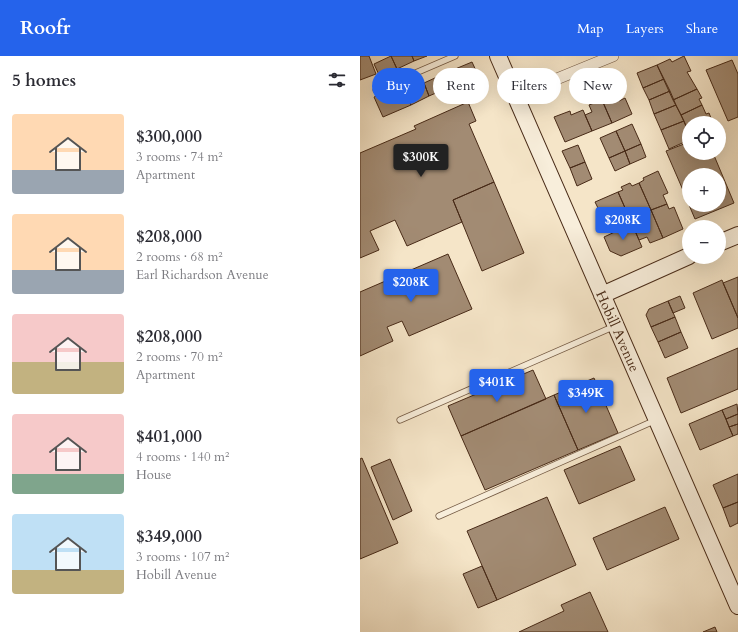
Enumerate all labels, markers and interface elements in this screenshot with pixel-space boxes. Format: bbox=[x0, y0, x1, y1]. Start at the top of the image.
text: Roofr bbox=[20, 15, 70, 41]
text: Map bbox=[577, 19, 604, 38]
text: Layers bbox=[626, 19, 664, 38]
text: Share bbox=[686, 19, 718, 38]
chip: Buy bbox=[372, 68, 425, 104]
chip: Rent bbox=[433, 68, 489, 104]
chip: Filters bbox=[497, 68, 561, 104]
chip: New bbox=[569, 68, 627, 104]
text: 5 homes bbox=[12, 69, 76, 92]
icon: filters bbox=[326, 69, 348, 91]
map controls bbox=[682, 116, 726, 264]
button: locate bbox=[682, 116, 726, 160]
text: $300,000 bbox=[136, 125, 202, 148]
icon: home bbox=[44, 130, 92, 178]
pin: $300K bbox=[393, 144, 449, 178]
text: 3 rooms · 74 m² bbox=[136, 148, 223, 166]
text: $300K bbox=[402, 148, 440, 166]
text: Apartment bbox=[136, 166, 195, 184]
button: + bbox=[682, 168, 726, 212]
pin: $208K bbox=[595, 207, 651, 241]
text: $208K bbox=[604, 211, 642, 229]
button: − bbox=[682, 220, 726, 264]
text: $208,000 bbox=[136, 225, 202, 248]
icon: home bbox=[44, 230, 92, 278]
text: 2 rooms · 68 m² bbox=[136, 248, 223, 266]
text: Earl Richardson Avenue bbox=[136, 266, 269, 284]
pin: $208K bbox=[383, 269, 439, 303]
text: $208K bbox=[392, 273, 430, 291]
street label: Hobill Avenue bbox=[591, 288, 644, 375]
text: $208,000 bbox=[136, 325, 202, 348]
icon: home bbox=[44, 330, 92, 378]
text: 2 rooms · 70 m² bbox=[136, 348, 223, 366]
text: Apartment bbox=[136, 366, 195, 384]
pin: $401K bbox=[469, 369, 525, 403]
text: $401K bbox=[478, 373, 516, 391]
pin: $349K bbox=[558, 380, 614, 414]
text: $349K bbox=[567, 384, 605, 402]
text: $401,000 bbox=[136, 425, 202, 448]
icon: home bbox=[44, 430, 92, 478]
text: 4 rooms · 140 m² bbox=[136, 448, 229, 466]
text: House bbox=[136, 466, 171, 484]
text: $349,000 bbox=[136, 525, 202, 548]
icon: home bbox=[44, 530, 92, 578]
text: 3 rooms · 107 m² bbox=[136, 548, 229, 566]
text: Hobill Avenue bbox=[136, 566, 217, 584]

